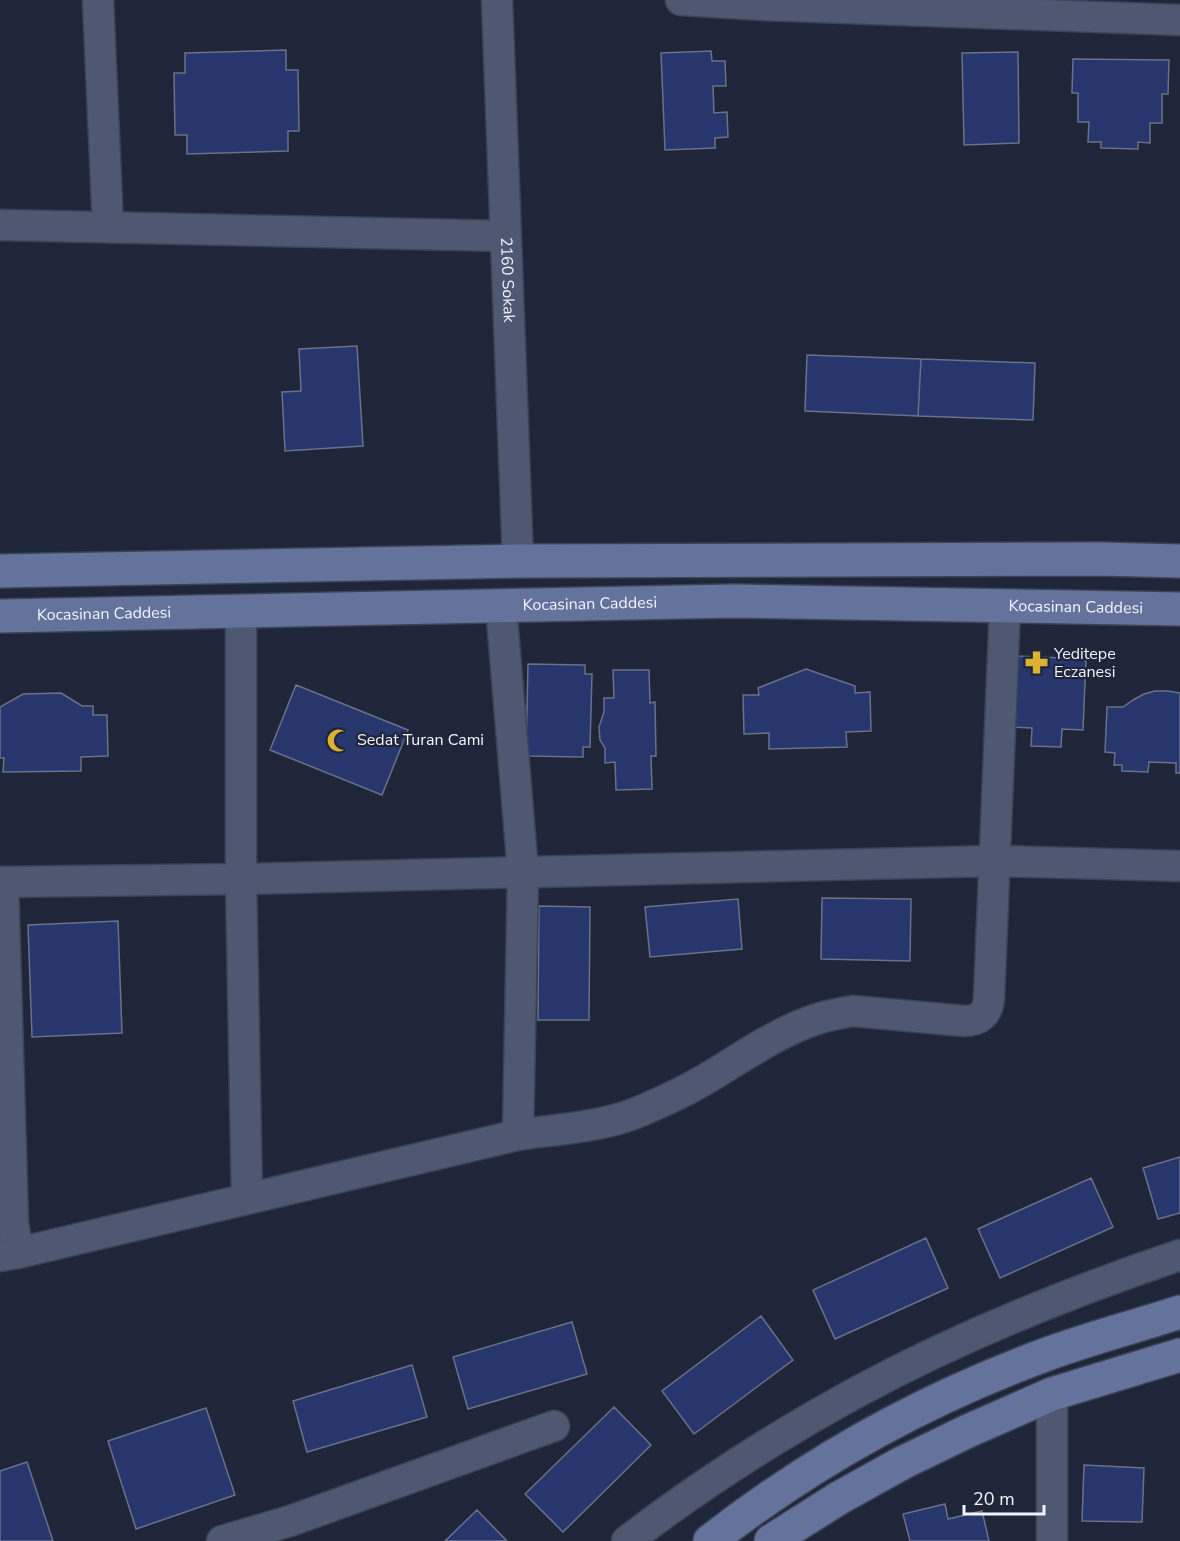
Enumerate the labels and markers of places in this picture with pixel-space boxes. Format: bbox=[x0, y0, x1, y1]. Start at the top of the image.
place label: Yeditepe Eczanesi bbox=[1053, 643, 1116, 683]
pharmacy icon: Yeditepe Eczanesi bbox=[1023, 650, 1049, 676]
mosque icon: Sedat Turan Cami bbox=[326, 727, 352, 753]
place label: Sedat Turan Cami bbox=[357, 729, 484, 751]

